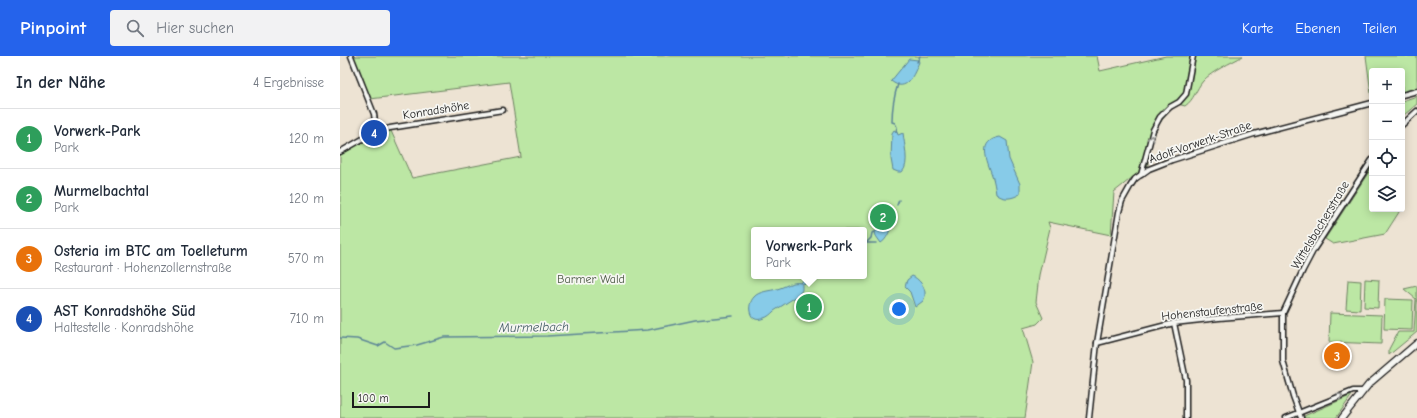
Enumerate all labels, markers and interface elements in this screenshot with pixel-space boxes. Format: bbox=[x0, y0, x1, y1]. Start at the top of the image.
search box bbox=[110, 10, 390, 46]
text: Pinpoint bbox=[20, 17, 86, 39]
icon: search bbox=[124, 17, 146, 39]
text: Hier suchen bbox=[156, 19, 234, 37]
text: Karte bbox=[1242, 20, 1273, 37]
text: Ebenen bbox=[1295, 20, 1341, 37]
text: Teilen bbox=[1363, 20, 1397, 37]
map controls bbox=[1369, 68, 1405, 212]
button: + bbox=[1369, 68, 1405, 104]
text: In der Nähe bbox=[16, 73, 105, 92]
text: 4 Ergebnisse bbox=[253, 75, 324, 90]
street label: Konradshöhe bbox=[402, 98, 470, 122]
button: − bbox=[1369, 104, 1405, 140]
pin: 4 bbox=[361, 118, 387, 148]
street label: Adolf-Vorwerk-Straße bbox=[1147, 118, 1253, 166]
text: Vorwerk-Park bbox=[54, 122, 140, 140]
text: 1 bbox=[26, 131, 32, 146]
text: 120 m bbox=[289, 131, 324, 146]
one-way arrow bbox=[1146, 134, 1155, 141]
text: Park bbox=[54, 140, 79, 155]
button: locate bbox=[1369, 140, 1405, 176]
button: layers bbox=[1369, 176, 1405, 212]
street label: Wittelsbacherstraße bbox=[1288, 178, 1352, 272]
text: Murmelbachtal bbox=[54, 182, 149, 200]
text: 2 bbox=[26, 191, 32, 206]
text: 120 m bbox=[289, 191, 324, 206]
text: Park bbox=[54, 200, 79, 215]
pin: 2 bbox=[870, 202, 896, 232]
popup bbox=[751, 227, 867, 279]
text: Vorwerk-Park bbox=[766, 237, 852, 255]
text: Osteria im BTC am Toelleturm bbox=[54, 242, 248, 260]
text: 3 bbox=[26, 251, 32, 266]
text: 570 m bbox=[288, 251, 324, 266]
text: Park bbox=[766, 255, 791, 270]
text: Restaurant · Hohenzollernstraße bbox=[54, 260, 232, 275]
park label: Barmer Wald bbox=[557, 272, 625, 286]
pin: 1 bbox=[796, 292, 822, 322]
your location bbox=[889, 299, 909, 319]
street label: Hohenstaufenstraße bbox=[1161, 299, 1263, 323]
text: AST Konradshöhe Süd bbox=[54, 302, 196, 320]
text: 4 bbox=[26, 311, 32, 326]
text: 710 m bbox=[290, 311, 324, 326]
water label: Murmelbach bbox=[498, 319, 569, 335]
text: Haltestelle · Konradshöhe bbox=[54, 320, 194, 335]
pin: 3 bbox=[1324, 341, 1350, 371]
scale bar bbox=[352, 390, 430, 409]
text: 100 m bbox=[358, 392, 389, 405]
one-way arrow bbox=[1337, 392, 1344, 400]

